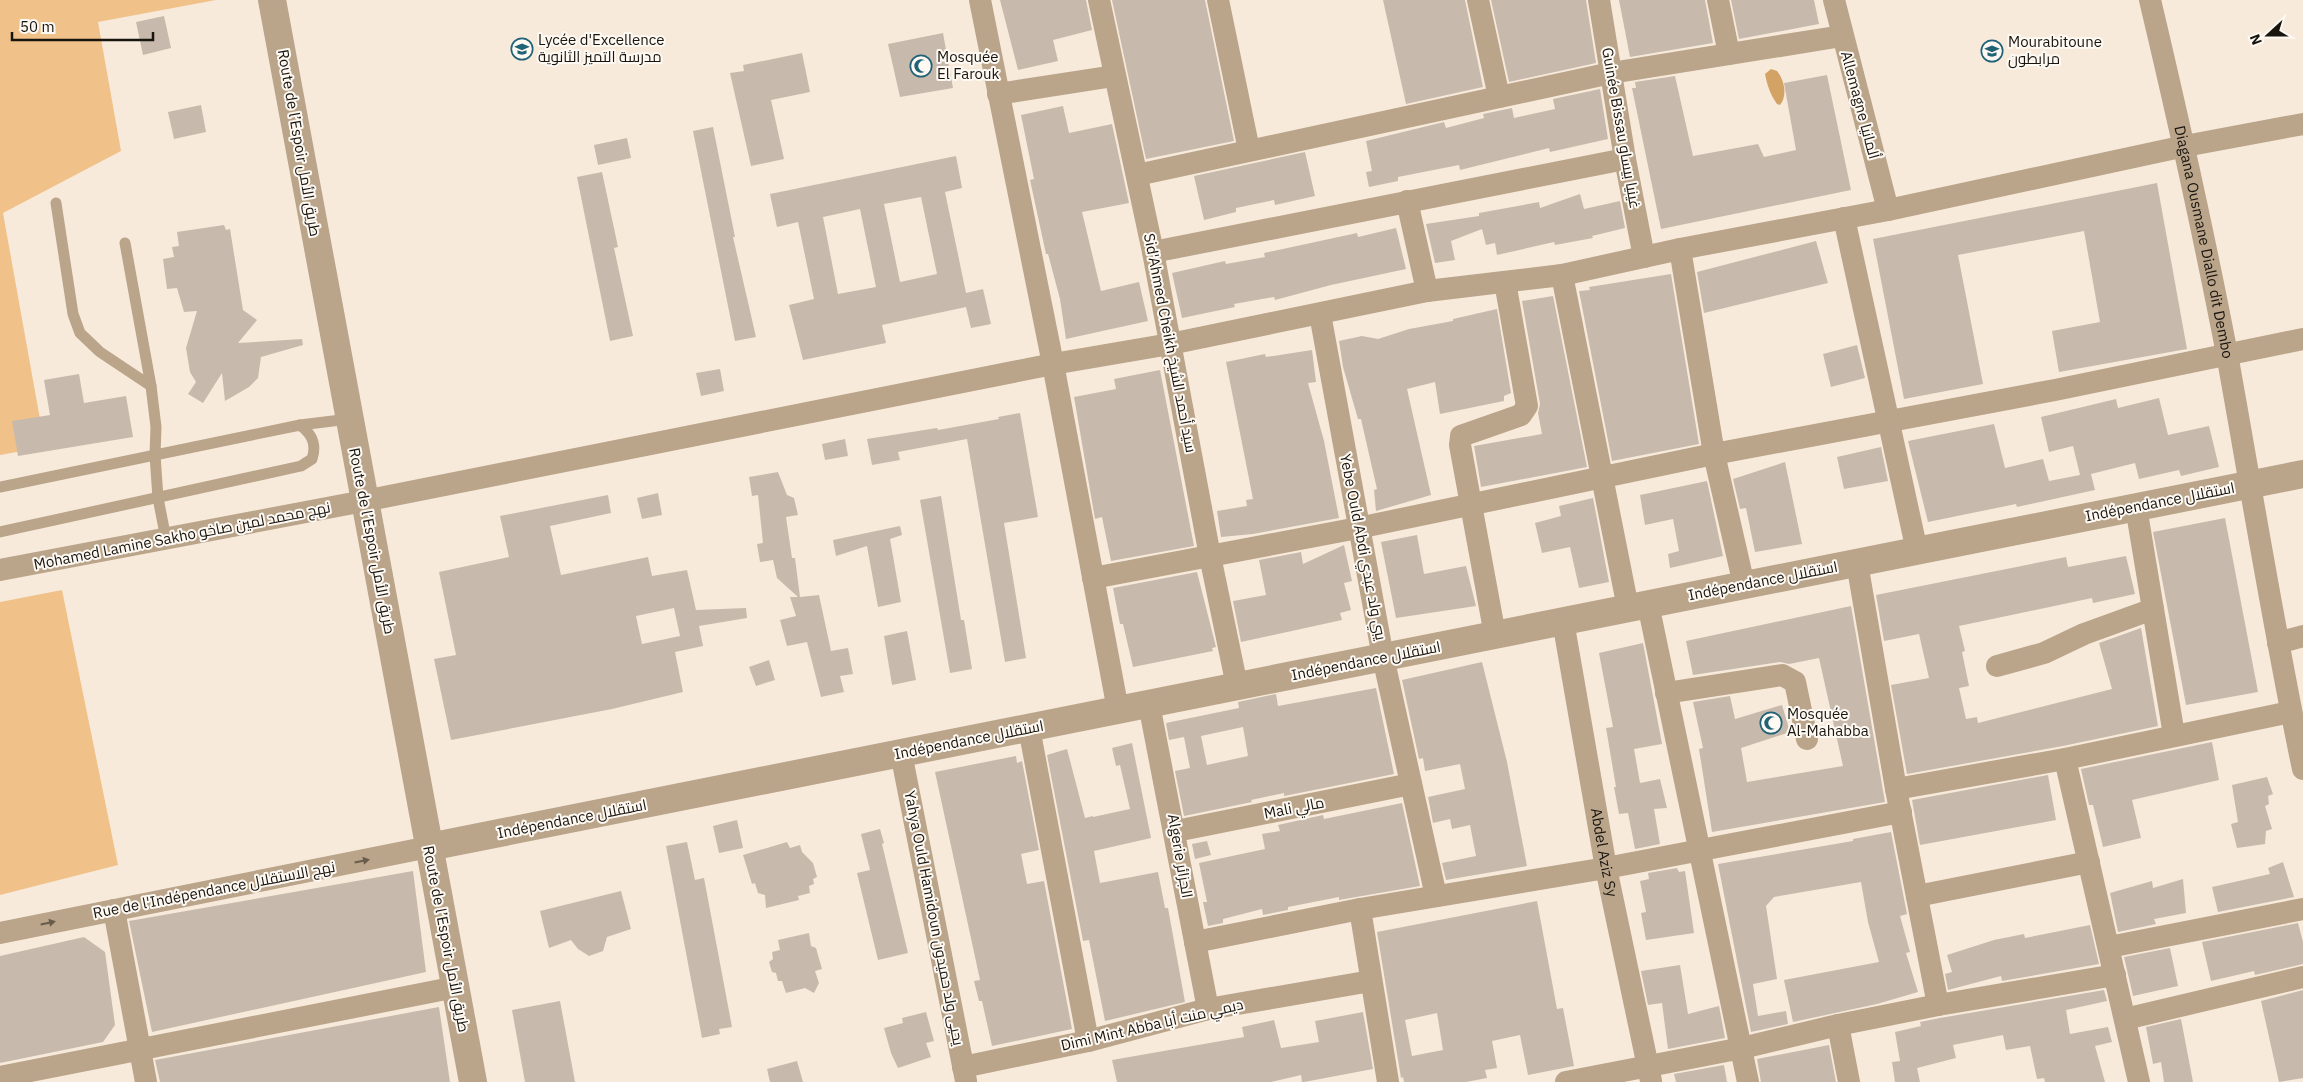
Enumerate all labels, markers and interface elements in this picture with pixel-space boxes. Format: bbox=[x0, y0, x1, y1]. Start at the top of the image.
scale bar bbox=[12, 10, 154, 42]
north arrow bbox=[2243, 10, 2293, 60]
text: 50 m bbox=[20, 17, 55, 36]
place label: Lycée d'Excellence مدرسة التميز الثانوية bbox=[538, 30, 665, 66]
place label: Mourabitoune مرابطون bbox=[2008, 32, 2102, 69]
text: N bbox=[2246, 32, 2266, 48]
school or university icon: Lycée d'Excellence مدرسة التميز الثانوية bbox=[510, 37, 534, 61]
school or university icon: Mourabitoune مرابطون bbox=[1980, 39, 2004, 63]
street label: Guinée Bissau غينيا بيساو bbox=[1598, 46, 1645, 210]
place label: Mosquée El Farouk bbox=[937, 47, 1000, 83]
street label: Route de l’Espoir طريق الأمل bbox=[273, 48, 325, 238]
street label: Allemagne ألمانيا bbox=[1837, 49, 1884, 161]
mosque icon: Mosquée El Farouk bbox=[909, 54, 933, 78]
street label: Diagana Ousmane Diallo dit Dembo bbox=[2170, 124, 2238, 360]
street label: Sid'Ahmed Cheikh سيد أحمد الشيخ bbox=[1138, 232, 1201, 454]
street label: Route de l’Espoir طريق الأمل bbox=[344, 446, 400, 636]
street label: Yebe Ould Abdi يبي ولد عبدي bbox=[1333, 452, 1391, 642]
street label: Indépendance استقلال bbox=[2084, 478, 2236, 525]
street label: Mohamed Lamine Sakho نهج محمد لمين صاخو bbox=[32, 497, 332, 576]
street label: Indépendance استقلال bbox=[1687, 557, 1839, 604]
street label: Indépendance استقلال bbox=[1290, 637, 1442, 684]
place label: Mosquée Al-Mahabba bbox=[1787, 704, 1869, 740]
mosque icon: Mosquée Al-Mahabba bbox=[1759, 711, 1783, 735]
street label: Indépendance استقلال bbox=[893, 716, 1045, 763]
street label: Yahya Ould Hamidoun يحيى ولد حميدون bbox=[899, 789, 969, 1047]
street label: Mali مالي bbox=[1262, 792, 1326, 826]
street label: Indépendance استقلال bbox=[496, 795, 648, 842]
street label: Abdel Aziz Sy bbox=[1587, 806, 1622, 899]
street label: Algerie الجزائر bbox=[1164, 812, 1197, 899]
street label: Route de l’Espoir طريق الأمل bbox=[418, 844, 474, 1034]
one-way arrow bbox=[354, 856, 370, 864]
street label: Rue de l'Indépendance نهج الاستقلال bbox=[91, 857, 337, 924]
one-way arrow bbox=[40, 919, 55, 927]
street label: Dimi Mint Abba ديمي منت أبا bbox=[1059, 994, 1246, 1058]

